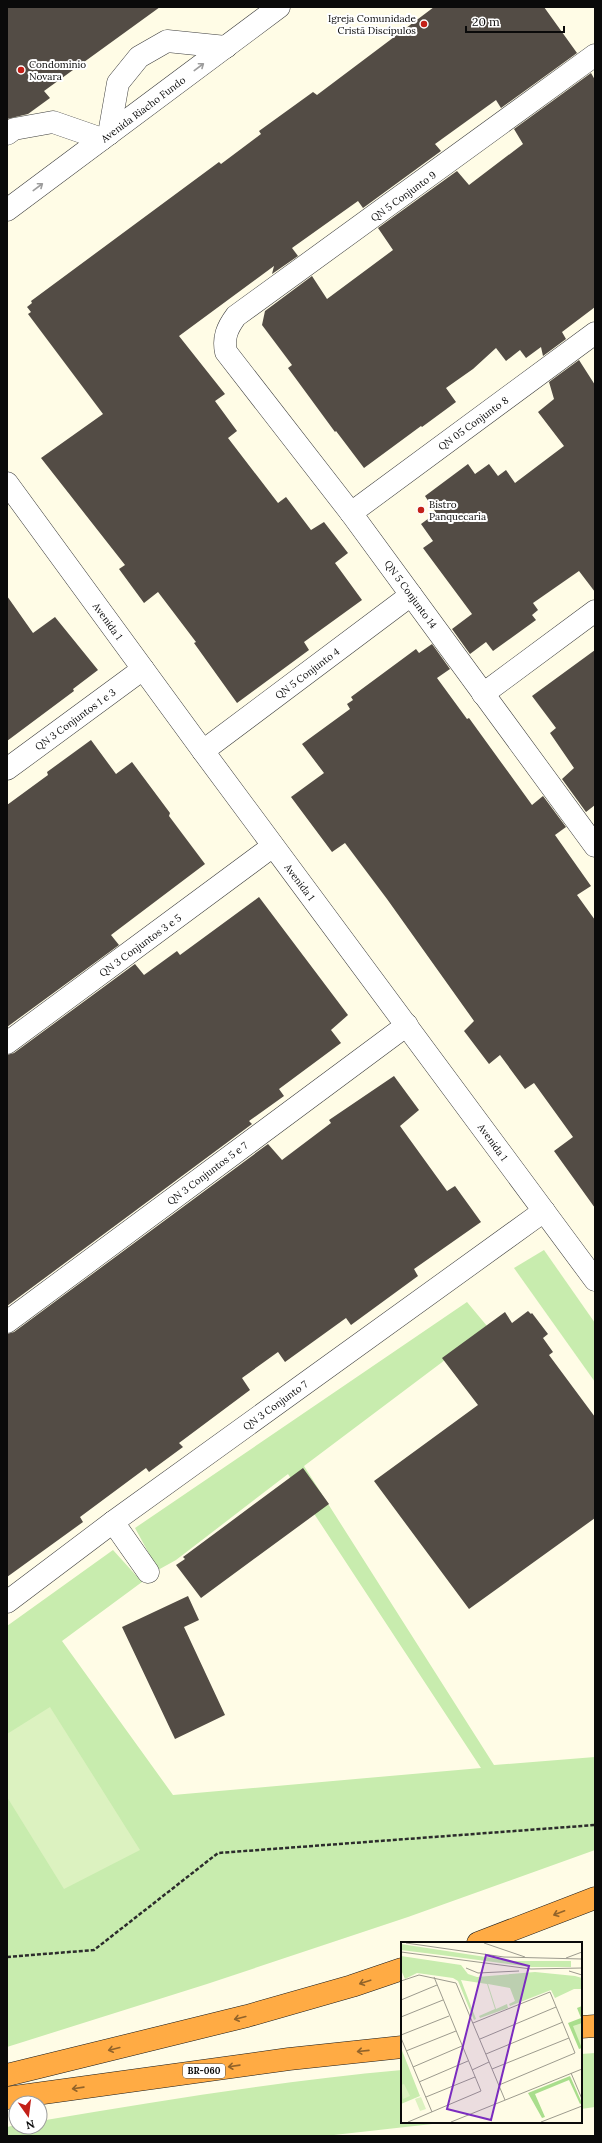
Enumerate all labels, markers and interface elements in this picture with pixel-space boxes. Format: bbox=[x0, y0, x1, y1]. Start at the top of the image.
scale bar bbox=[466, 8, 564, 34]
place label: Igreja Comunidade Cristã Discípulos bbox=[328, 12, 417, 37]
text: 20 m bbox=[472, 14, 500, 29]
marker: Igreja Comunidade Cristã Discípulos bbox=[419, 19, 429, 29]
place label: Condominio Novara bbox=[29, 58, 86, 83]
one-way arrow bbox=[193, 63, 204, 71]
marker: Condominio Novara bbox=[16, 65, 26, 75]
street label: Avenida Riacho Fundo bbox=[98, 73, 188, 146]
street label: QN 5 Conjunto 9 bbox=[368, 168, 439, 225]
one-way arrow bbox=[33, 183, 44, 191]
street label: QN 05 Conjunto 8 bbox=[436, 393, 511, 453]
place label: Bistro Panquecaria bbox=[429, 498, 486, 523]
marker: Bistro Panquecaria bbox=[416, 505, 426, 515]
street label: QN 5 Conjunto 14 bbox=[382, 558, 440, 631]
street label: Avenida 1 bbox=[89, 599, 126, 643]
street label: QN 5 Conjunto 4 bbox=[272, 645, 343, 702]
street label: QN 3 Conjuntos 1 e 3 bbox=[32, 686, 119, 753]
street label: Avenida 1 bbox=[281, 861, 318, 904]
street label: QN 3 Conjuntos 3 e 5 bbox=[97, 911, 184, 980]
street label: Avenida 1 bbox=[474, 1120, 511, 1164]
street label: QN 3 Conjuntos 5 e 7 bbox=[164, 1139, 250, 1208]
street label: QN 3 Conjunto 7 bbox=[240, 1377, 310, 1433]
one-way arrow bbox=[553, 1909, 565, 1917]
inset map bbox=[401, 1942, 582, 2123]
one-way arrow bbox=[359, 1979, 372, 1986]
one-way arrow bbox=[234, 2015, 247, 2022]
one-way arrow bbox=[108, 2045, 121, 2053]
one-way arrow bbox=[357, 2047, 370, 2055]
one-way arrow bbox=[228, 2062, 241, 2070]
road number: BR-060 bbox=[183, 2064, 225, 2078]
one-way arrow bbox=[72, 2084, 85, 2092]
north arrow bbox=[8, 2095, 48, 2135]
text: N bbox=[24, 2117, 36, 2133]

